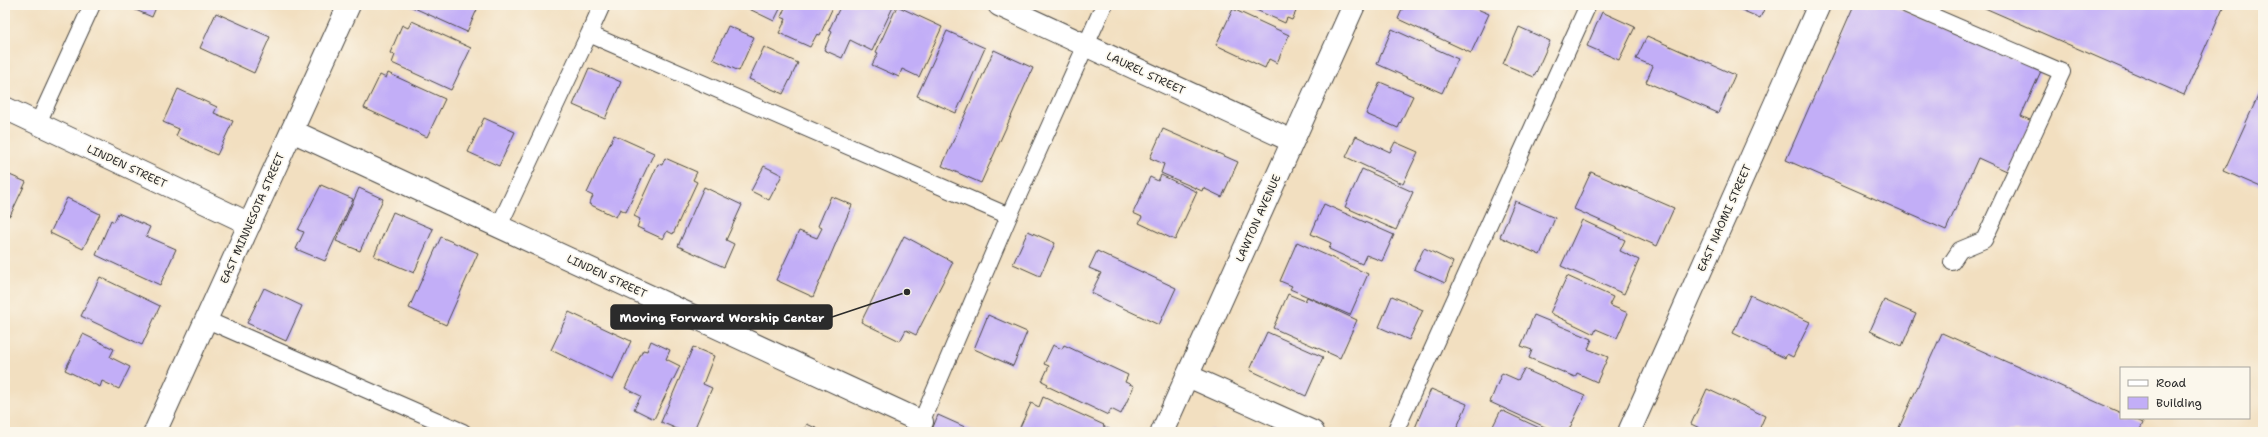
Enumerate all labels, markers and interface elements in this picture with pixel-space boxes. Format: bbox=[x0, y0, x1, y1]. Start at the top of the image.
street label: LAUREL STREET bbox=[1104, 49, 1188, 98]
street label: LINDEN STREET bbox=[84, 141, 170, 192]
street label: EAST MINNESOTA STREET bbox=[217, 150, 288, 286]
street label: EAST NAOMI STREET bbox=[1694, 162, 1755, 274]
street label: LAWTON AVENUE bbox=[1232, 172, 1285, 264]
street label: LINDEN STREET bbox=[564, 251, 650, 302]
callout: Moving Forward Worship Center bbox=[611, 305, 832, 329]
text: Moving Forward Worship Center bbox=[619, 310, 825, 326]
legend bbox=[2120, 367, 2250, 419]
text: Road bbox=[2156, 375, 2187, 391]
text: Building bbox=[2156, 395, 2202, 411]

